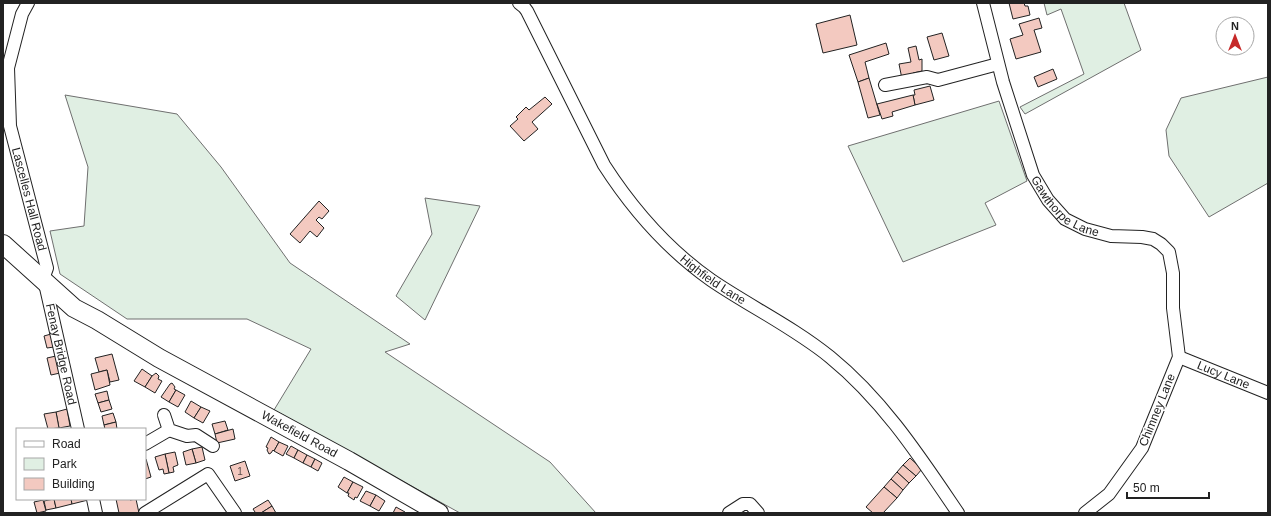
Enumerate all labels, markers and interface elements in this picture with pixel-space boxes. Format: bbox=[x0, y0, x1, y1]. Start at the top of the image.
north arrow bbox=[1215, 16, 1255, 56]
text: N bbox=[1231, 20, 1239, 32]
street label: Lascelles Hall Road bbox=[9, 146, 49, 252]
street label: Gawthorpe Lane bbox=[1028, 173, 1101, 240]
street label: Highfield Lane bbox=[677, 252, 748, 307]
street label: Fenay Bridge Road bbox=[43, 302, 79, 406]
street label: Lucy Lane bbox=[1195, 358, 1252, 392]
street label: Chimney Lane bbox=[1136, 371, 1178, 448]
street label: Wakefield Road bbox=[259, 408, 340, 460]
legend bbox=[16, 428, 146, 500]
text: Road bbox=[52, 437, 81, 451]
text: Park bbox=[52, 457, 78, 471]
house number: 1 bbox=[237, 466, 243, 477]
scale bar bbox=[1127, 474, 1209, 500]
text: Building bbox=[52, 477, 95, 491]
text: 50 m bbox=[1133, 481, 1160, 495]

